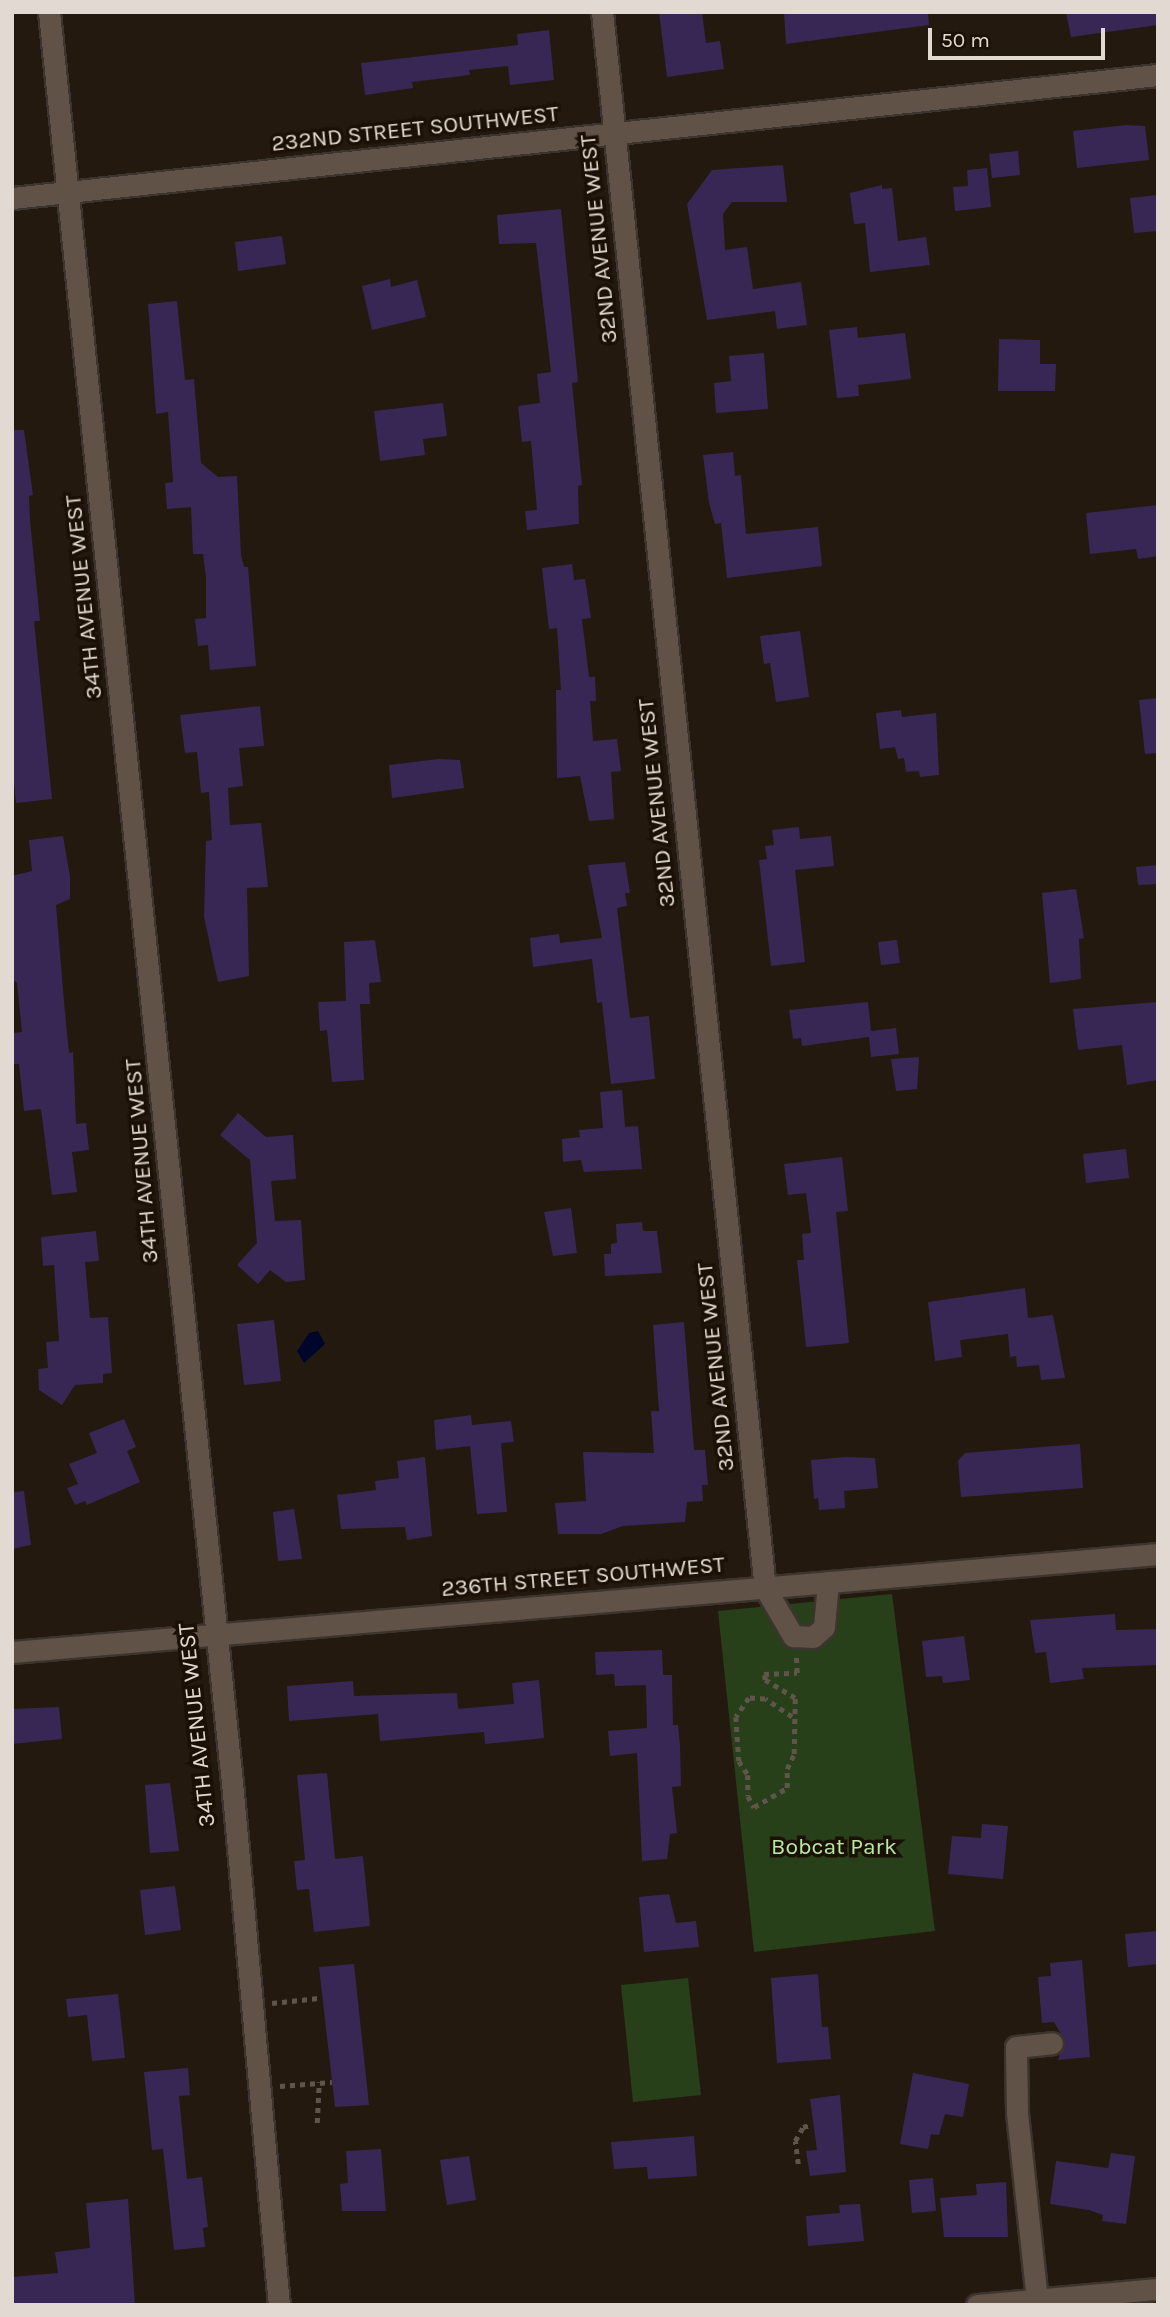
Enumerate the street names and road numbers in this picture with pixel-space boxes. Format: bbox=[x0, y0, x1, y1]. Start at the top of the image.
street label: 232ND STREET SOUTHWEST bbox=[270, 100, 560, 158]
street label: 32ND AVENUE WEST bbox=[574, 133, 624, 345]
street label: 34TH AVENUE WEST bbox=[60, 493, 108, 701]
street label: 32ND AVENUE WEST bbox=[632, 697, 682, 909]
street label: 34TH AVENUE WEST bbox=[119, 1058, 165, 1264]
street label: 32ND AVENUE WEST bbox=[691, 1261, 741, 1473]
street label: 236TH STREET SOUTHWEST bbox=[440, 1551, 726, 1603]
street label: 34TH AVENUE WEST bbox=[173, 1621, 221, 1829]

